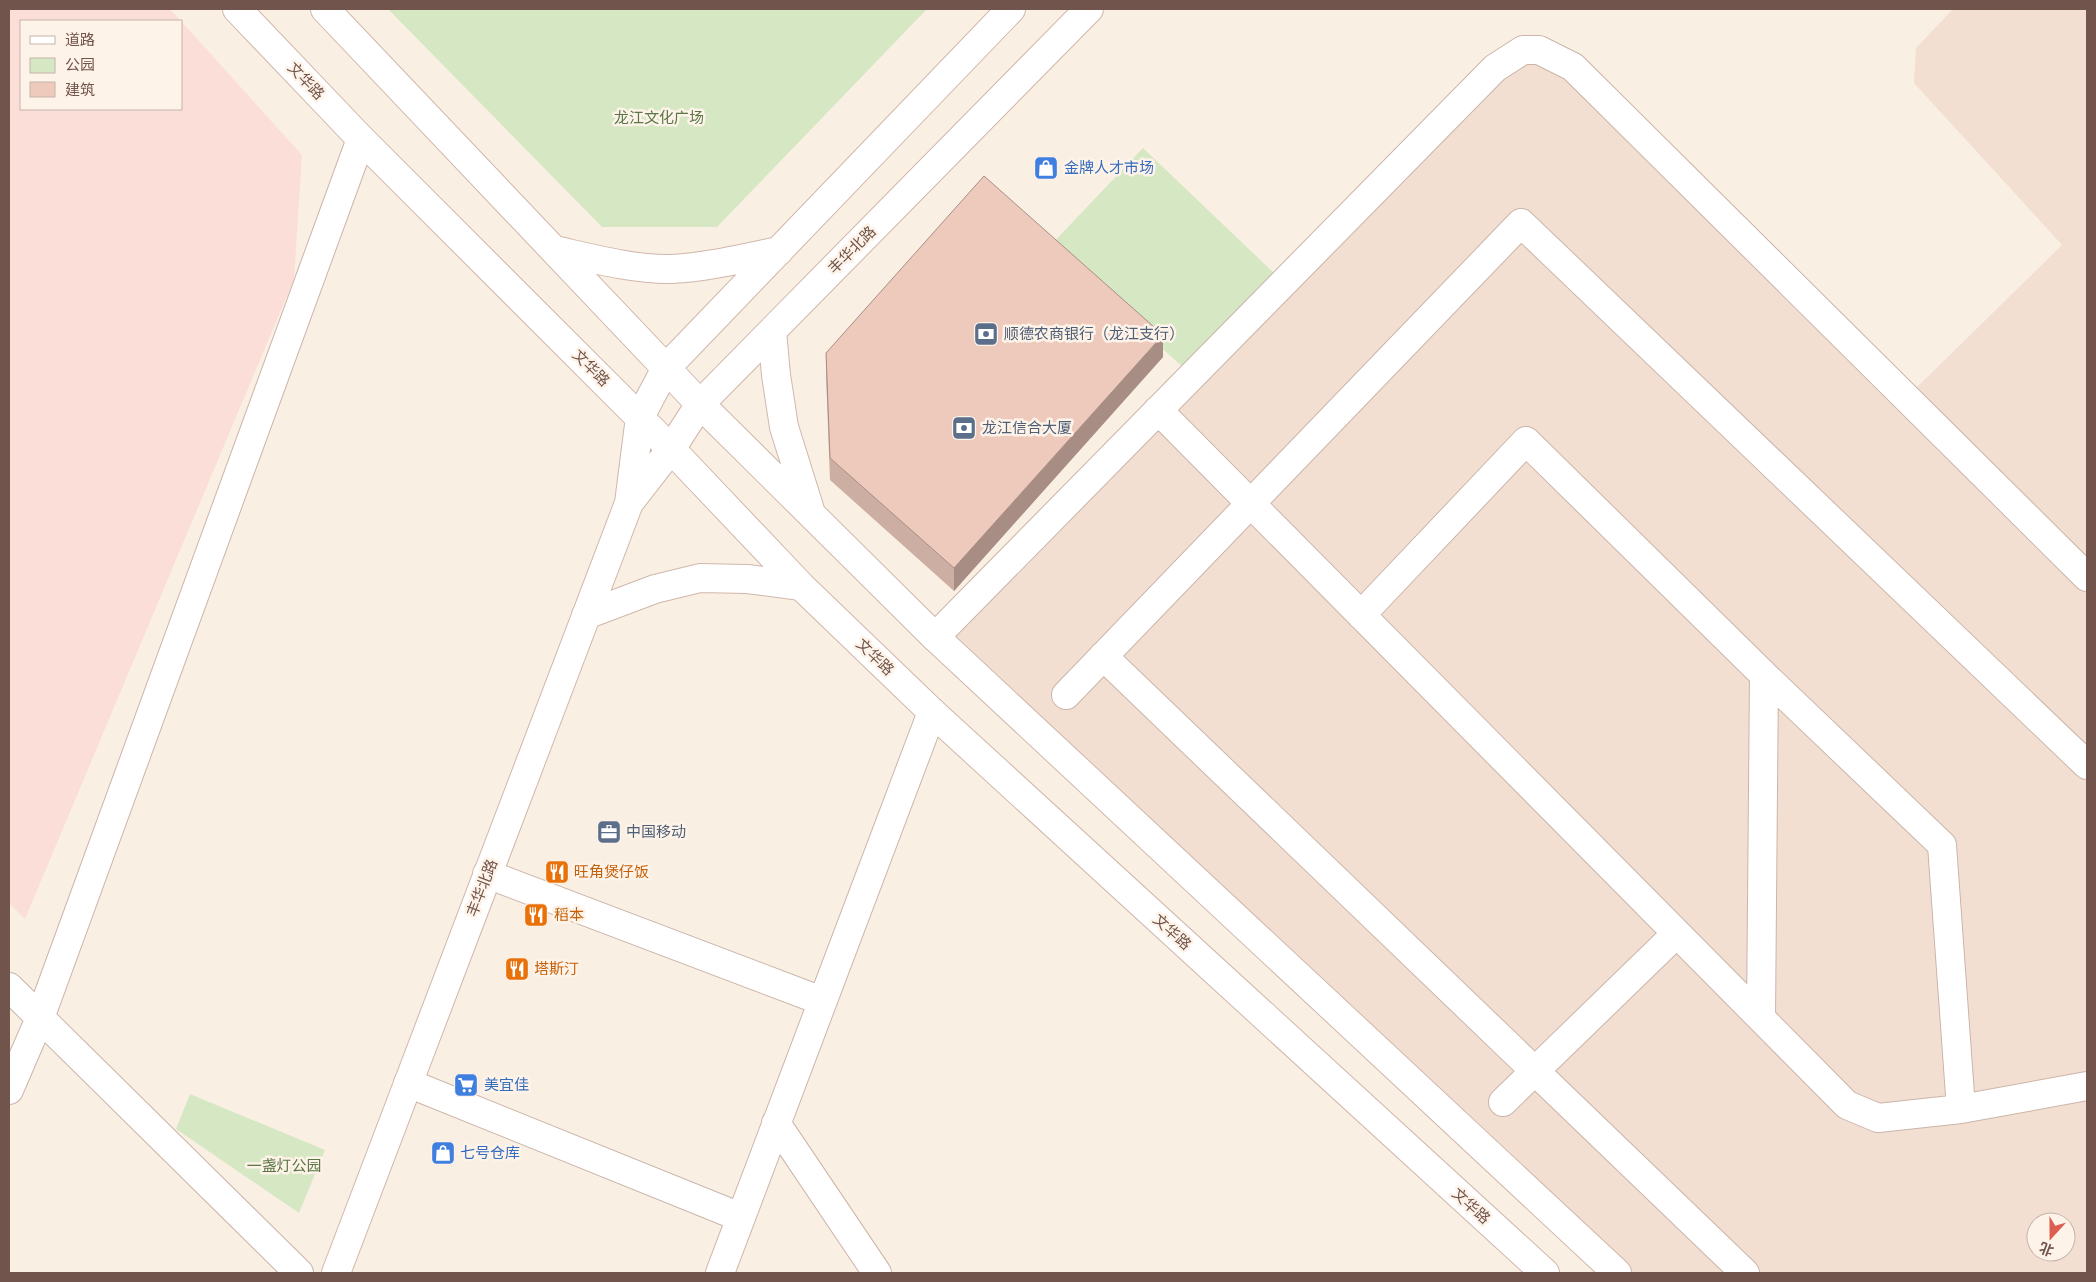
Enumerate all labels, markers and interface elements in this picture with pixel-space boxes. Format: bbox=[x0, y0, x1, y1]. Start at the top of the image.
legend bbox=[20, 20, 182, 110]
text: 道路 bbox=[65, 31, 95, 48]
text: 公园 bbox=[65, 56, 95, 73]
street label: 文华路 bbox=[285, 59, 328, 103]
text: 建筑 bbox=[65, 81, 95, 98]
park label: 龙江文化广场 bbox=[614, 109, 704, 126]
shop icon: 金牌人才市场 bbox=[1033, 155, 1059, 181]
place label: 金牌人才市场 bbox=[1064, 159, 1154, 176]
street label: 丰华北路 bbox=[824, 222, 879, 277]
bank icon: 顺德农商银行（龙江支行） bbox=[973, 321, 999, 347]
place label: 顺德农商银行（龙江支行） bbox=[1004, 325, 1184, 342]
street label: 文华路 bbox=[569, 346, 613, 390]
bank icon: 龙江信合大厦 bbox=[951, 415, 977, 441]
place label: 龙江信合大厦 bbox=[982, 419, 1072, 436]
street label: 文华路 bbox=[853, 635, 897, 678]
office icon: 中国移动 bbox=[596, 819, 622, 845]
place label: 中国移动 bbox=[626, 823, 686, 840]
street label: 丰华北路 bbox=[463, 857, 500, 919]
restaurant icon: 旺角煲仔饭 bbox=[544, 859, 570, 885]
place label: 旺角煲仔饭 bbox=[574, 863, 649, 880]
restaurant icon: 稻本 bbox=[523, 902, 549, 928]
place label: 稻本 bbox=[554, 906, 584, 923]
street label: 文华路 bbox=[1150, 910, 1195, 953]
restaurant icon: 塔斯汀 bbox=[504, 956, 530, 982]
place label: 塔斯汀 bbox=[534, 960, 579, 977]
supermarket icon: 美宜佳 bbox=[453, 1072, 479, 1098]
place label: 美宜佳 bbox=[484, 1076, 529, 1093]
shop icon: 七号仓库 bbox=[430, 1140, 456, 1166]
place label: 七号仓库 bbox=[460, 1144, 520, 1161]
park label: 一盏灯公园 bbox=[246, 1157, 322, 1174]
street label: 文华路 bbox=[1449, 1184, 1494, 1227]
north arrow bbox=[2026, 1212, 2076, 1262]
text: 北 bbox=[2037, 1239, 2056, 1259]

